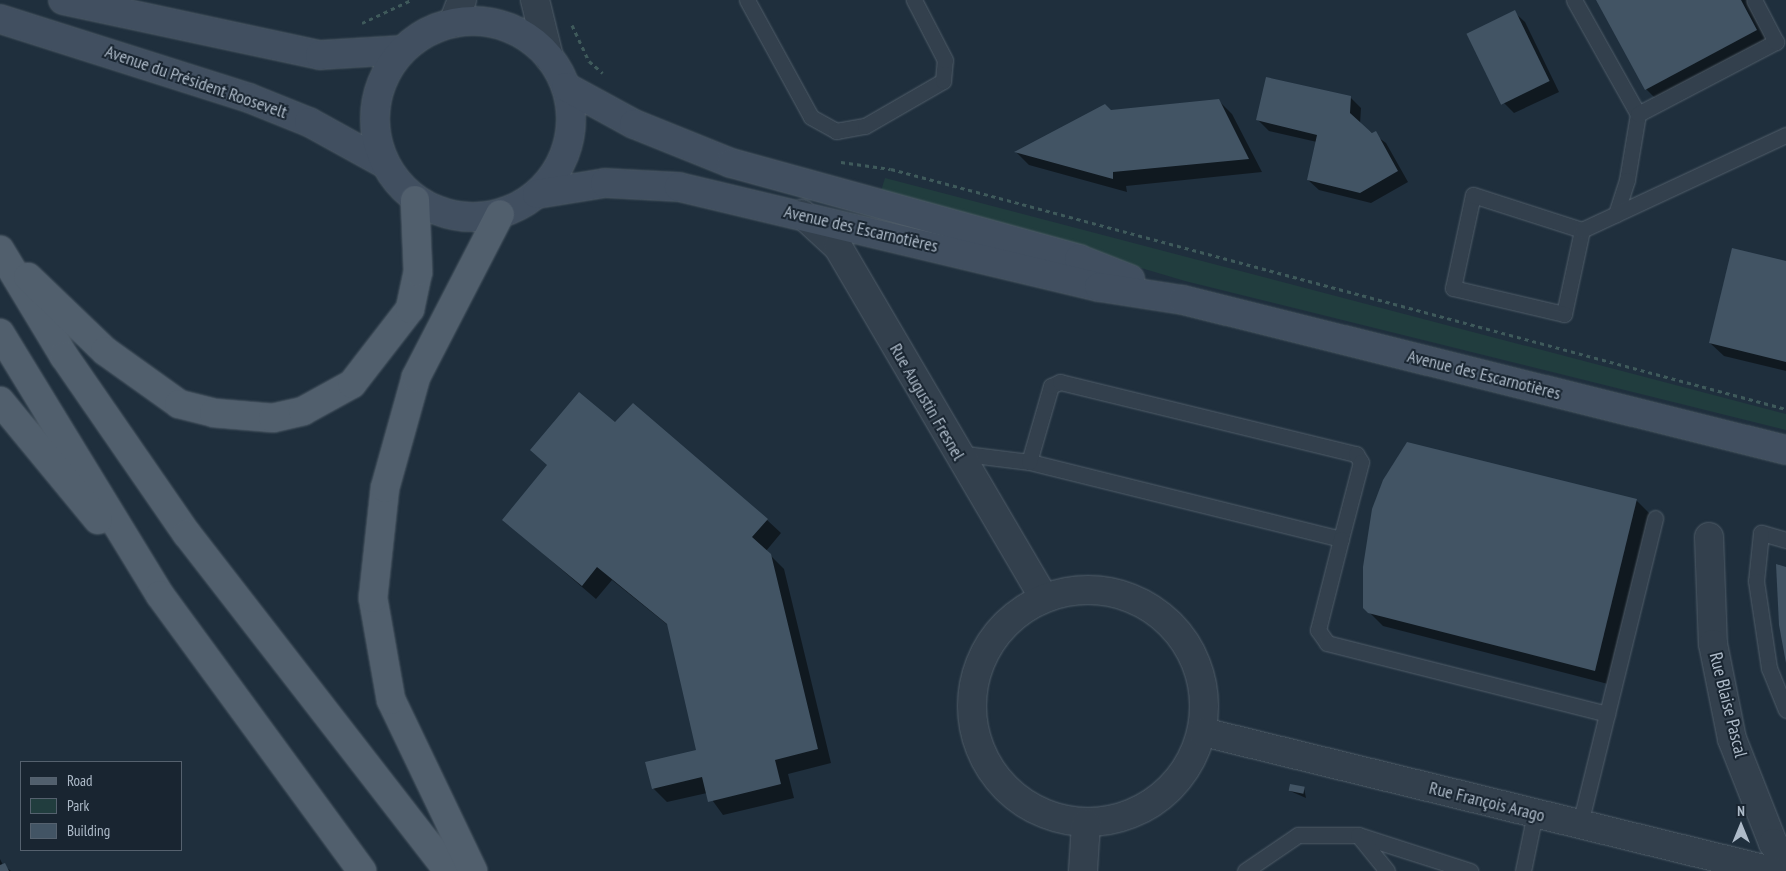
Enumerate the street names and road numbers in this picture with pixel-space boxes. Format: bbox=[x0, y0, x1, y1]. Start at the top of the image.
street label: Avenue du Président Roosevelt bbox=[102, 41, 290, 123]
street label: Avenue des Escarnotières bbox=[782, 201, 940, 257]
street label: Rue Augustin Fresnel bbox=[885, 340, 969, 464]
street label: Avenue des Escarnotières bbox=[1405, 346, 1563, 404]
street label: Rue Blaise Pascal bbox=[1705, 650, 1751, 760]
street label: Rue François Arago bbox=[1427, 777, 1547, 827]

